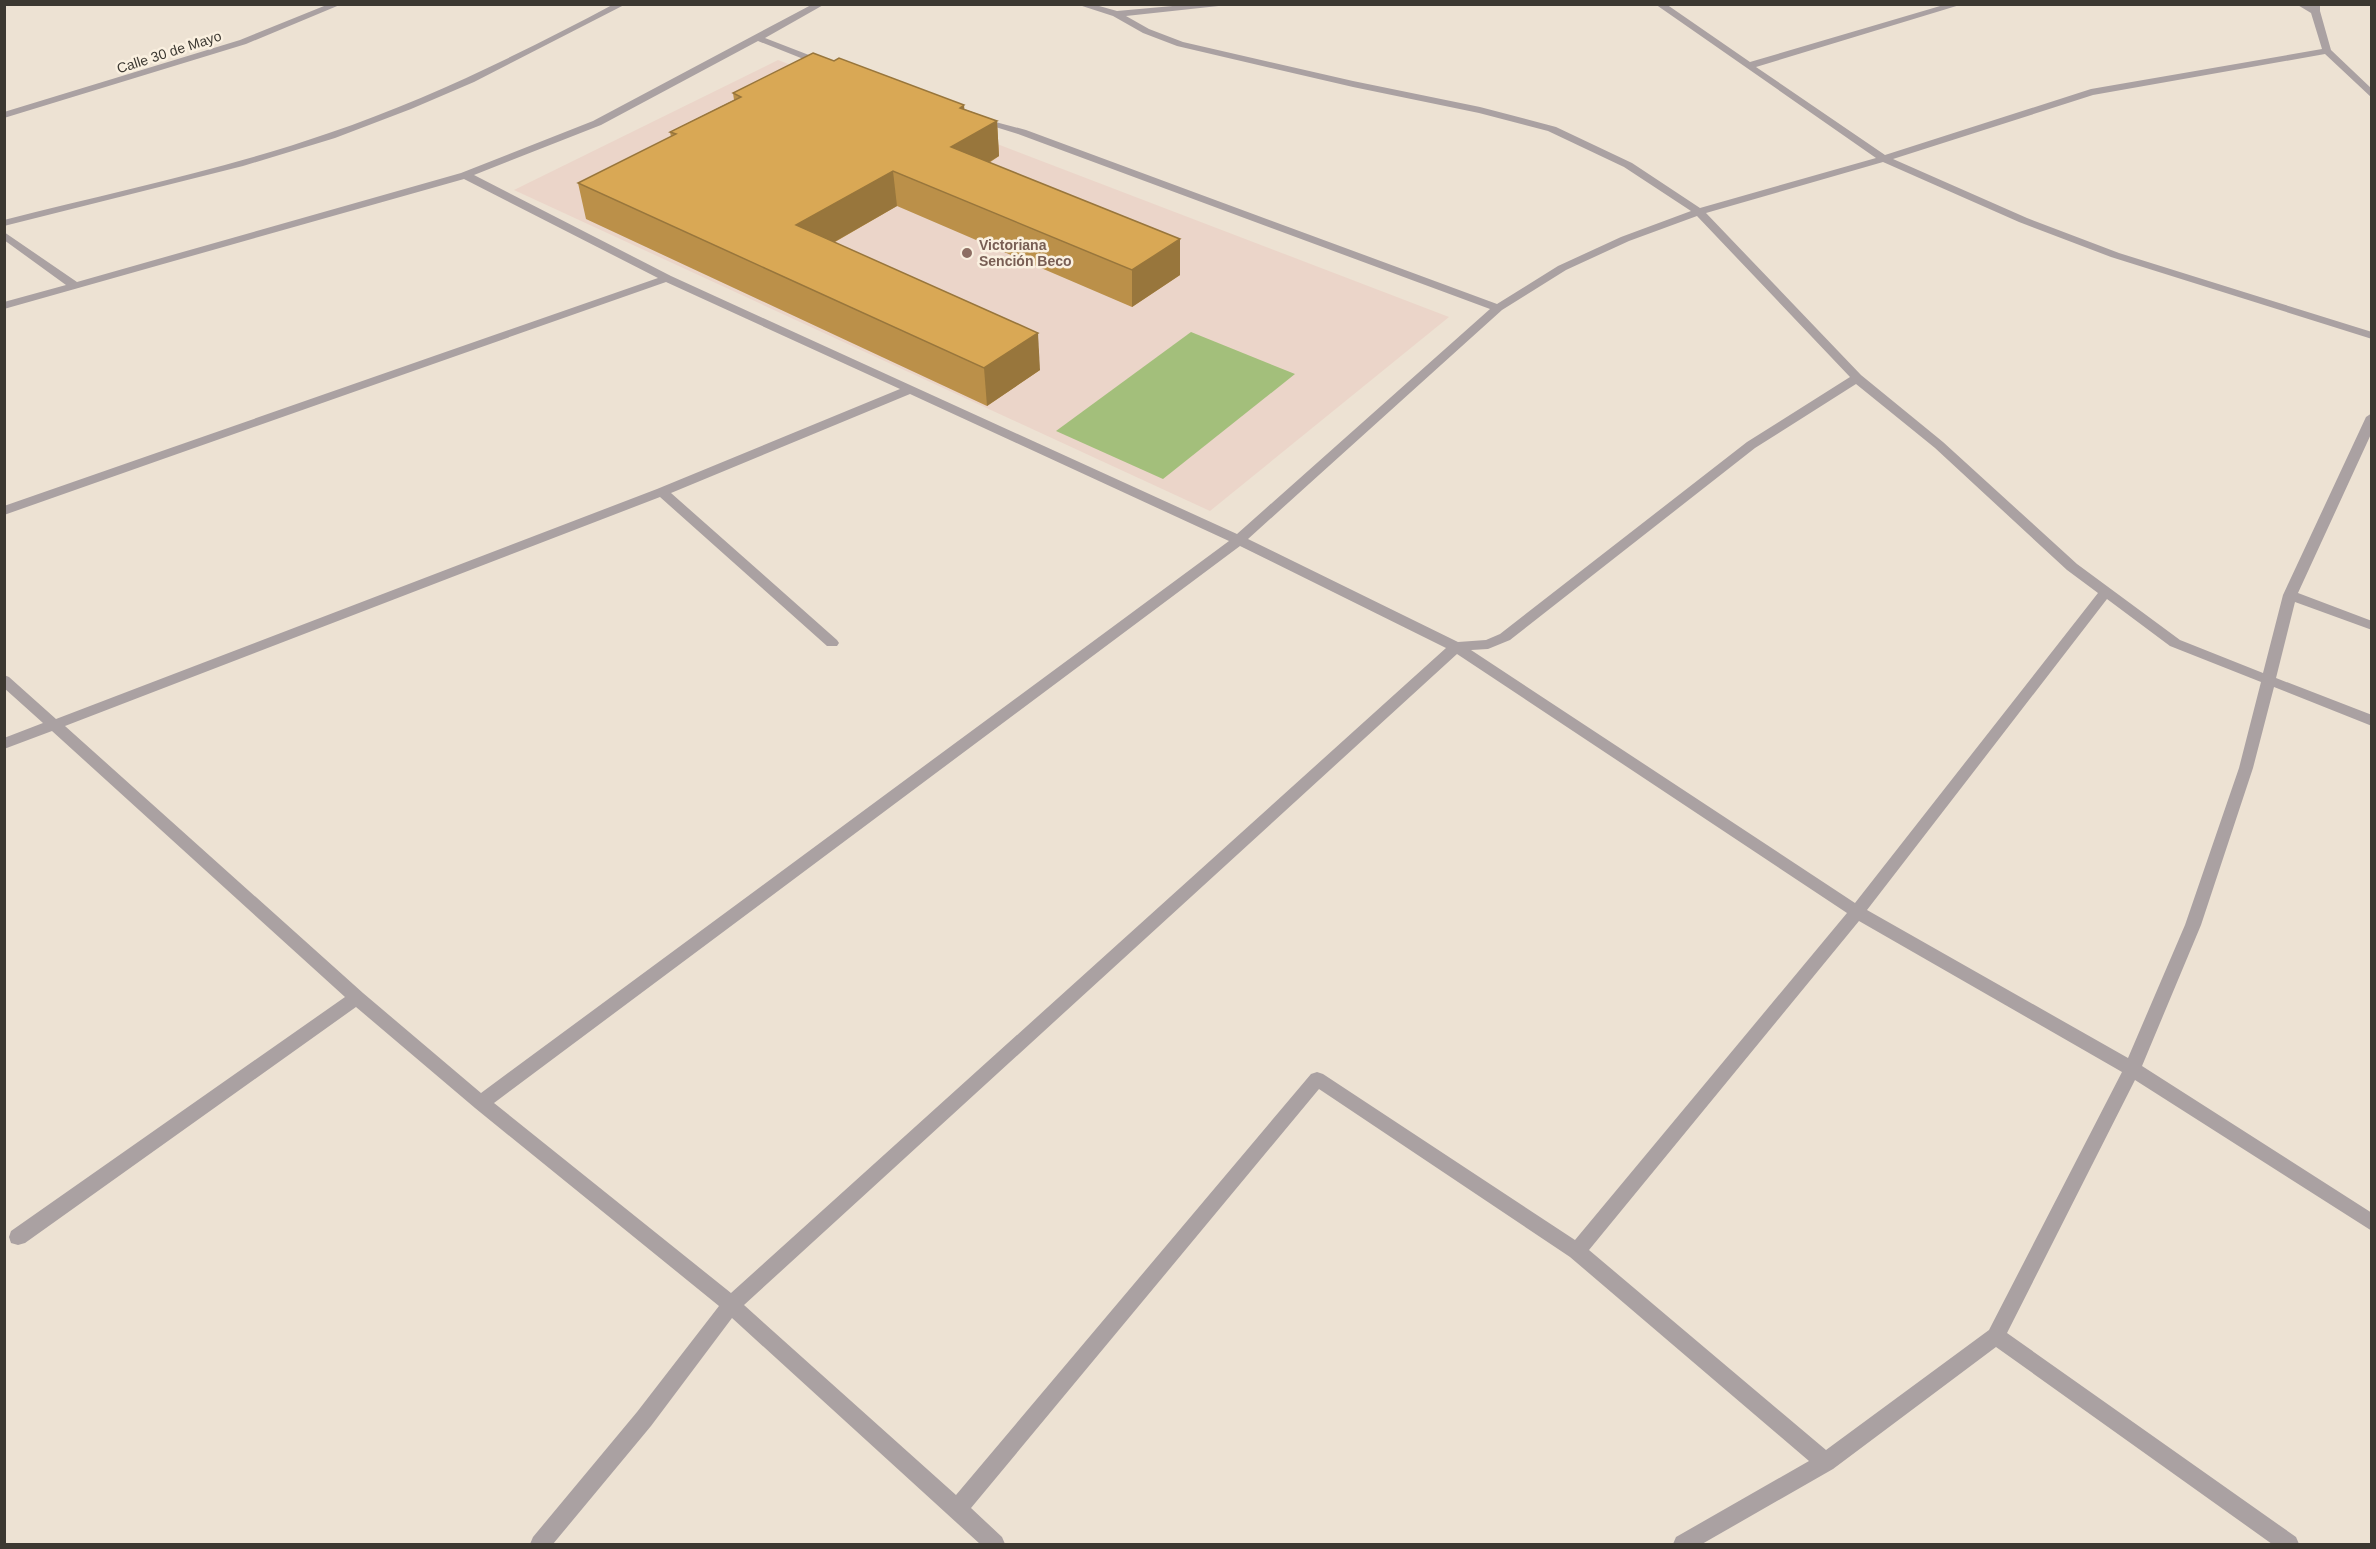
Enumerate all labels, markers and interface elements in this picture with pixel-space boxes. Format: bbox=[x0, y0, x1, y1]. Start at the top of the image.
street label: Calle 30 de Mayo bbox=[115, 27, 223, 76]
place label: Victoriana Sención Beco bbox=[979, 237, 1072, 269]
marker: Victoriana Sención Beco bbox=[960, 246, 974, 260]

